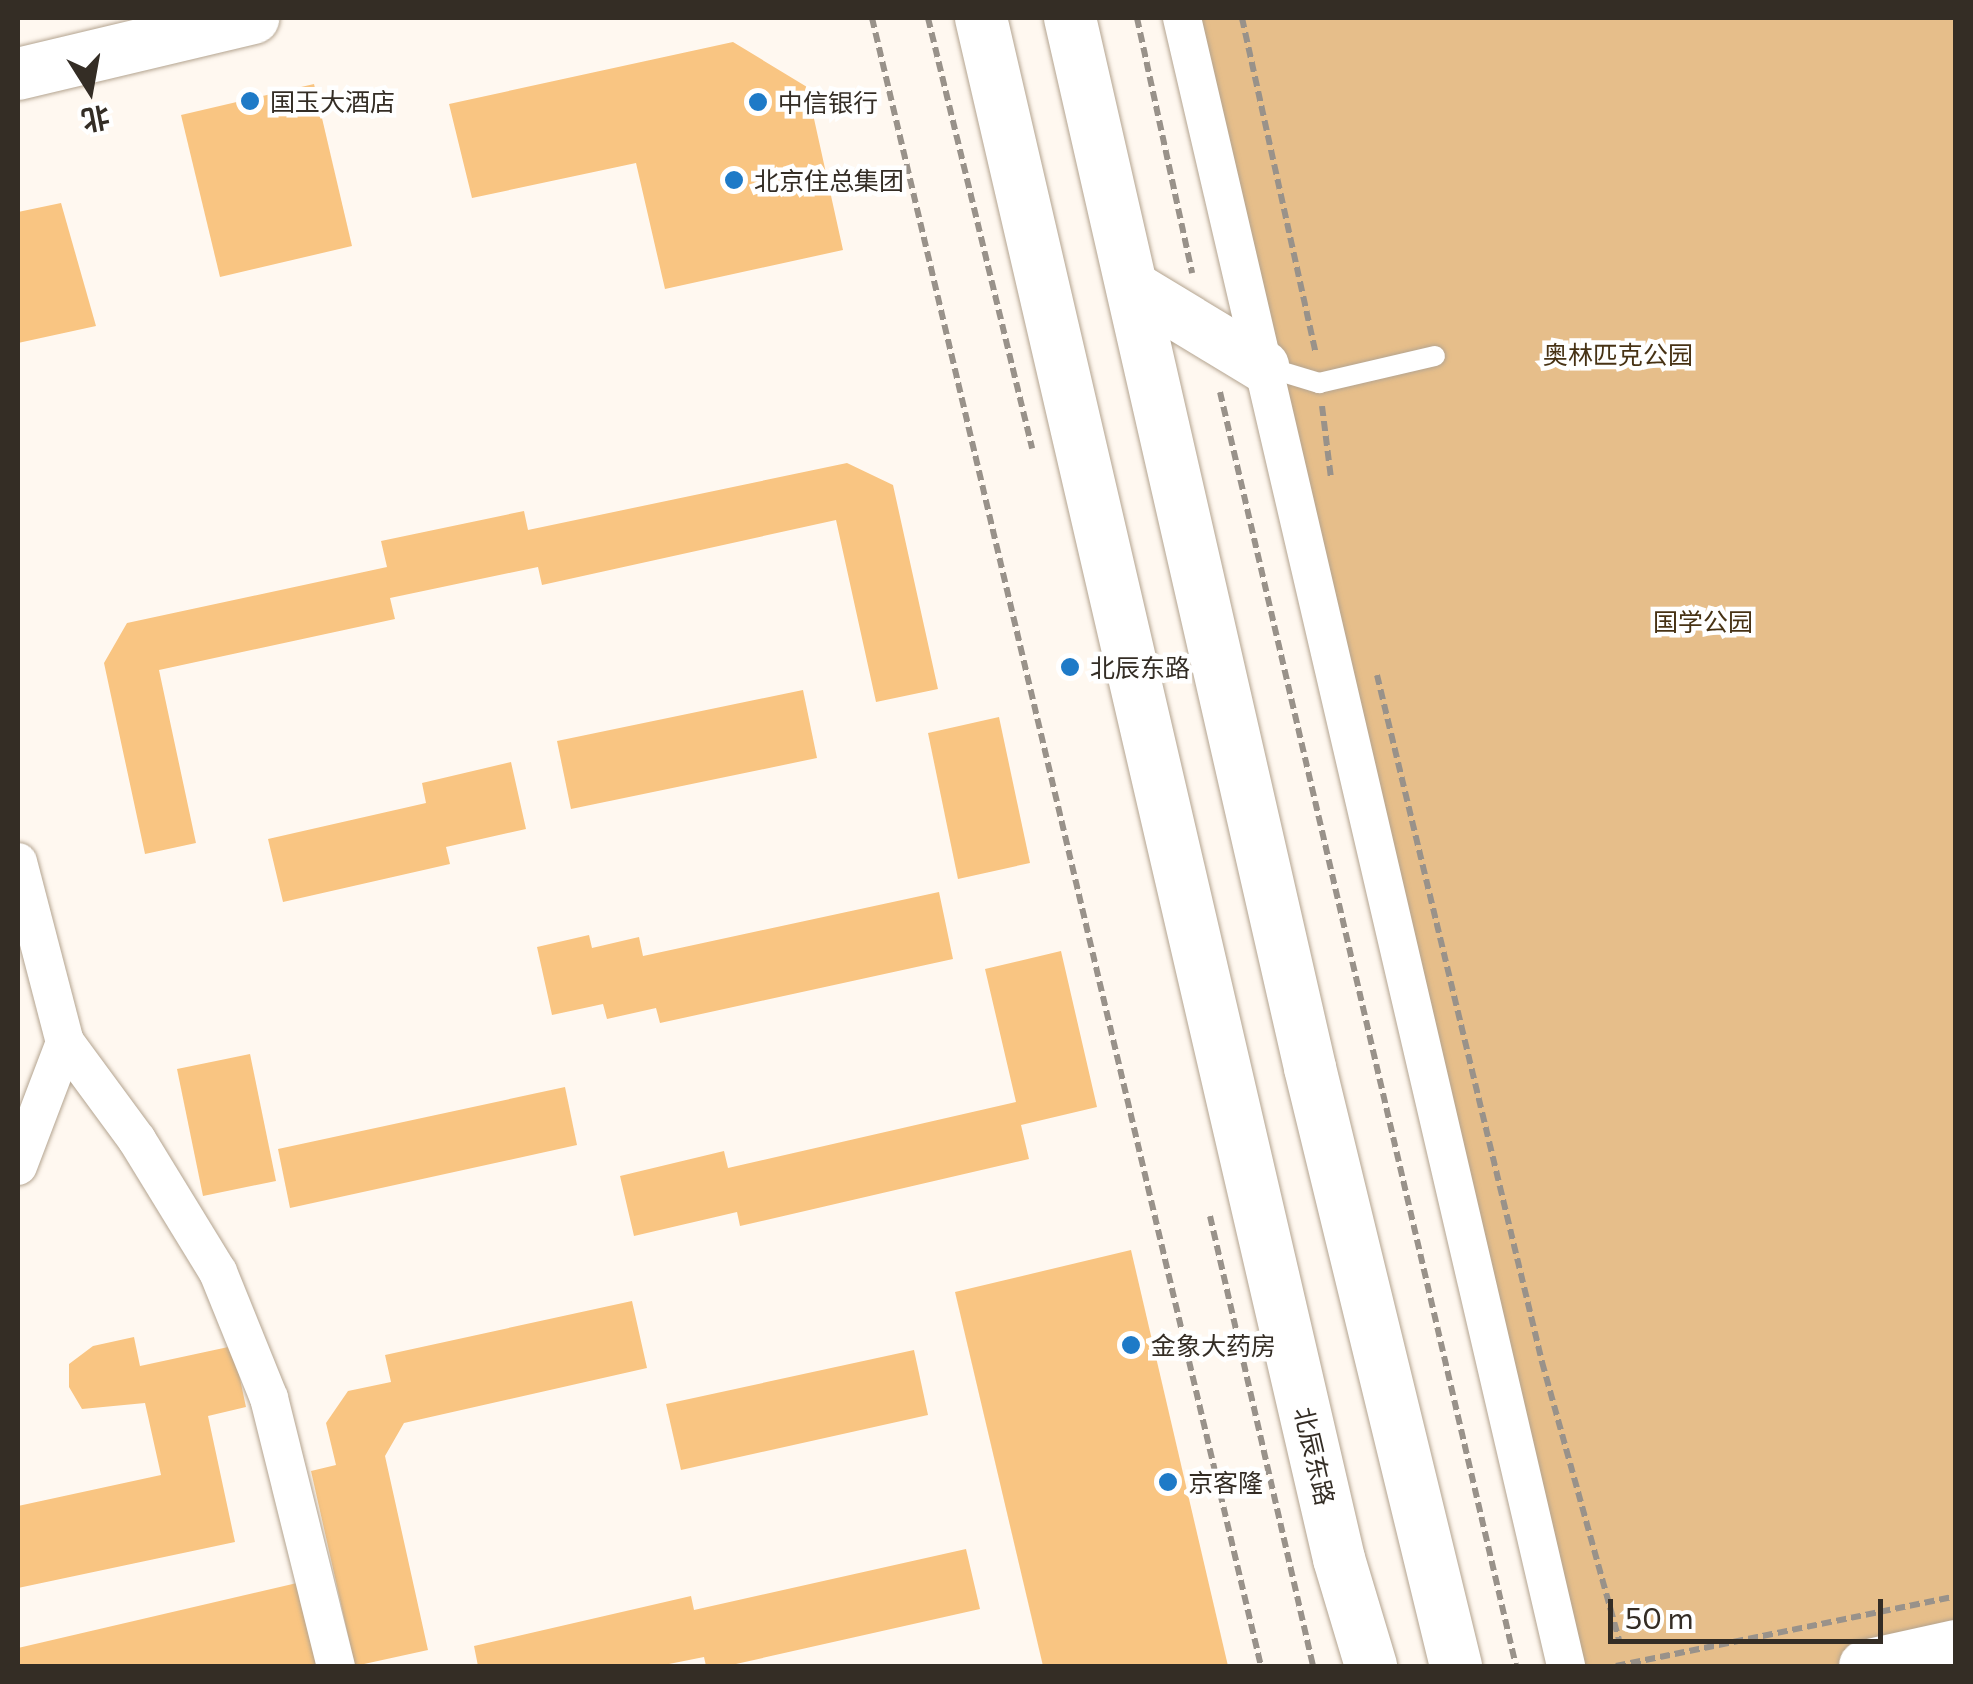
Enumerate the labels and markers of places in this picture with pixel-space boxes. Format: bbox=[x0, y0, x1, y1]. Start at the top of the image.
place label: 国玉大酒店 bbox=[270, 86, 395, 116]
place label: 中信银行 bbox=[778, 87, 878, 117]
marker: 国玉大酒店 bbox=[239, 90, 261, 112]
marker: 中信银行 bbox=[747, 91, 769, 113]
place label: 北京住总集团 bbox=[754, 165, 904, 195]
marker: 北京住总集团 bbox=[723, 169, 745, 191]
place label: 北辰东路 bbox=[1090, 652, 1190, 682]
marker: 北辰东路 bbox=[1059, 656, 1081, 678]
place label: 金象大药房 bbox=[1151, 1330, 1276, 1360]
marker: 金象大药房 bbox=[1120, 1334, 1142, 1356]
place label: 京客隆 bbox=[1188, 1467, 1263, 1497]
marker: 京客隆 bbox=[1157, 1471, 1179, 1493]

